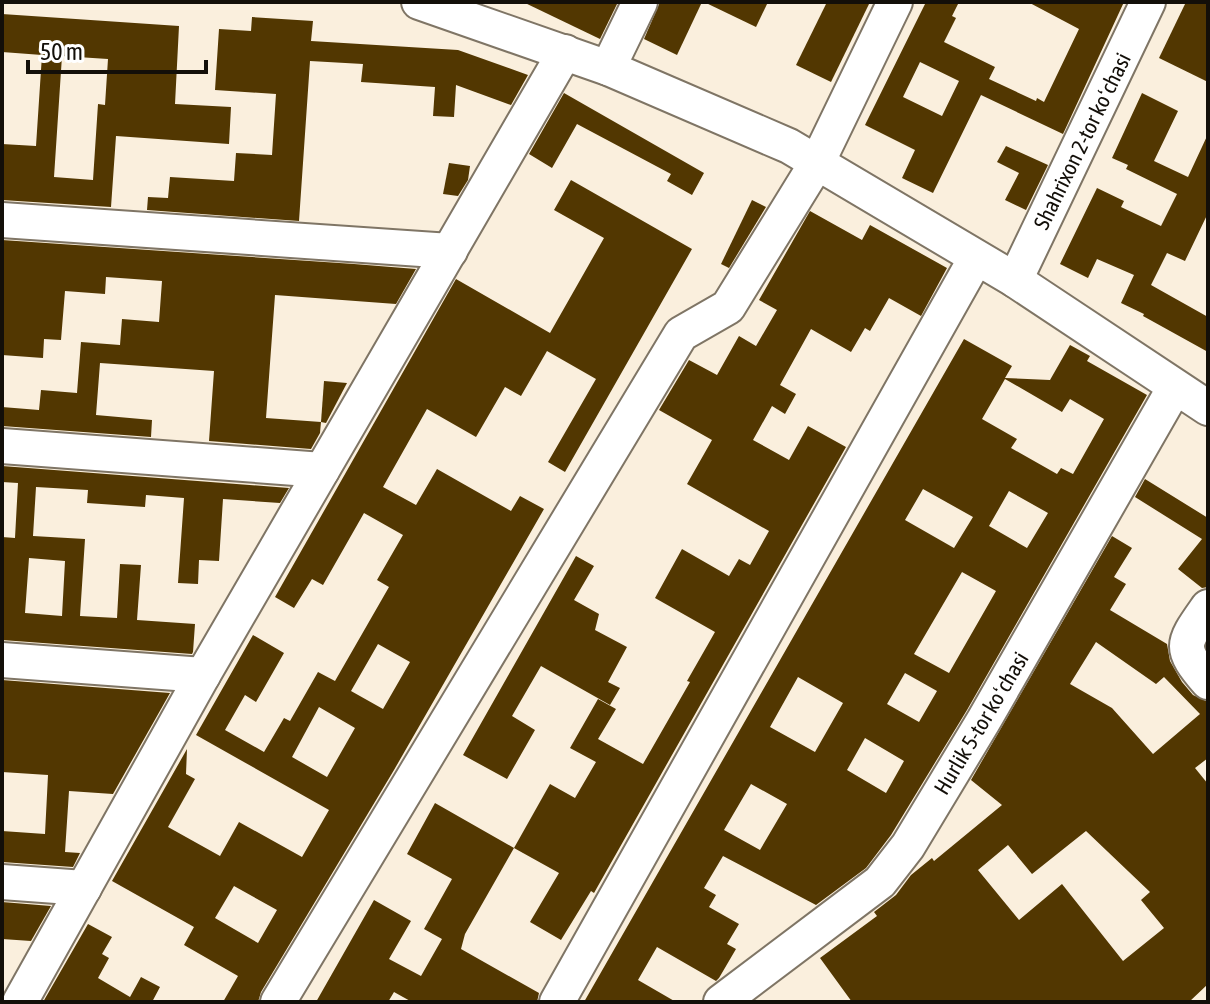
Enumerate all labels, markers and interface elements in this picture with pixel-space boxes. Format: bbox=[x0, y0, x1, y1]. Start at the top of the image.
scale bar bbox=[28, 24, 206, 74]
text: 50 m bbox=[40, 38, 83, 65]
street label: Shahrixon 2-tor koʻchasi bbox=[1028, 48, 1136, 234]
street label: Hurlik 5-tor koʻchasi bbox=[928, 647, 1034, 799]

